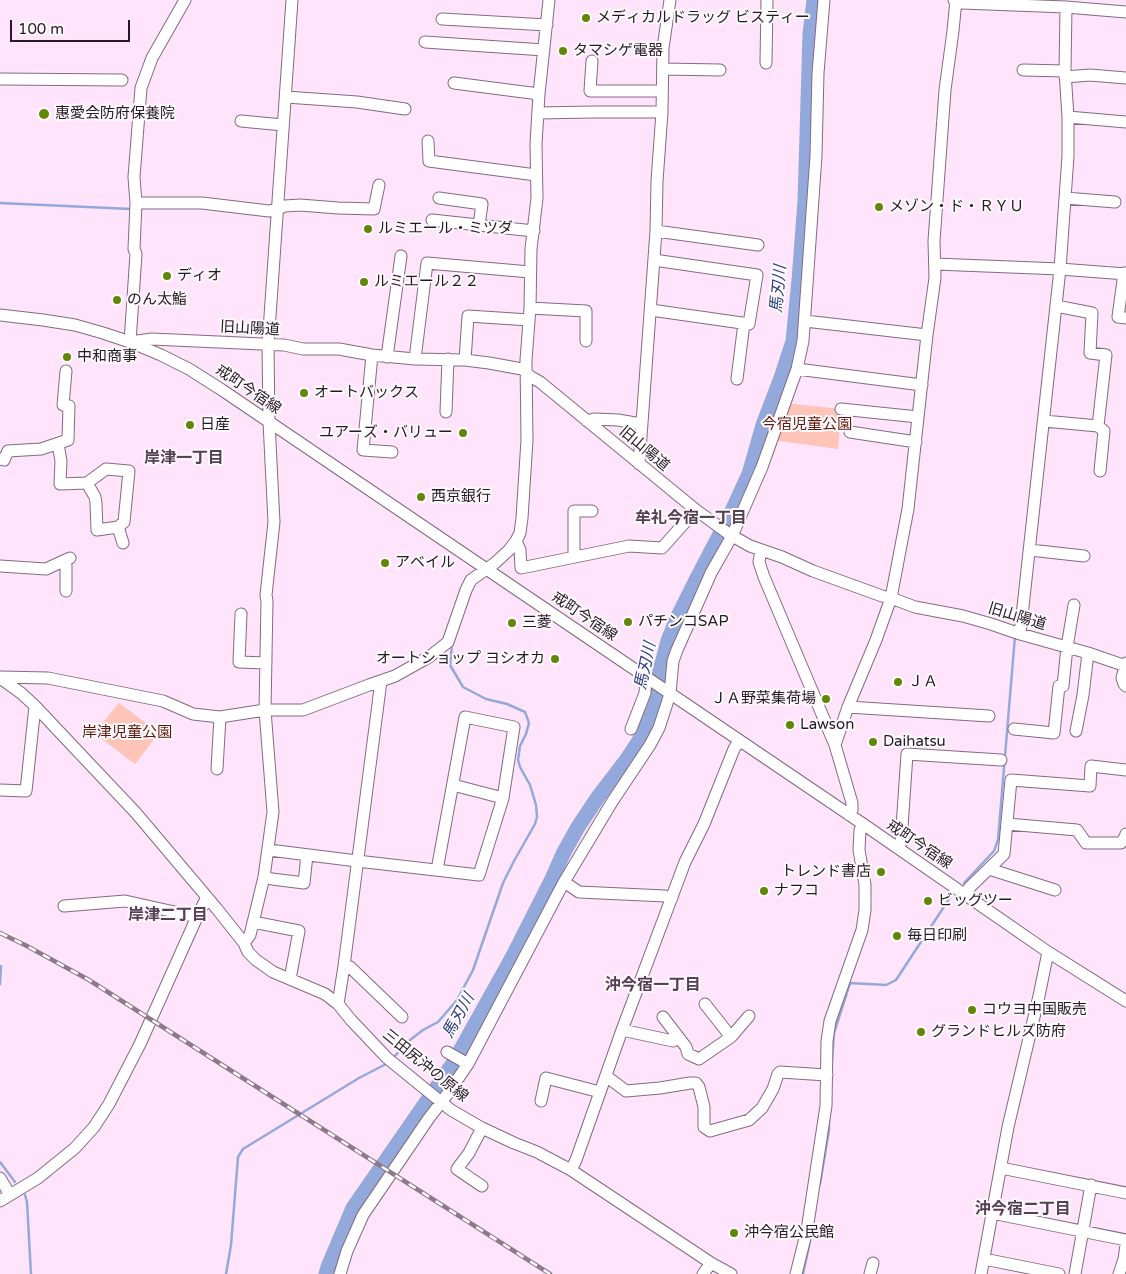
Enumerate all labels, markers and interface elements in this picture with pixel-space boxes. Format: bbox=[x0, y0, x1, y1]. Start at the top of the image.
place label: メディカルドラッグ ビスティー bbox=[596, 9, 810, 27]
scale bar bbox=[12, 10, 132, 42]
marker: メディカルドラッグ ビスティー bbox=[580, 12, 592, 24]
text: 100 m bbox=[18, 20, 64, 38]
place label: タマシゲ電器 bbox=[573, 42, 663, 60]
marker: タマシゲ電器 bbox=[557, 45, 569, 57]
place label: 惠愛会防府保養院 bbox=[55, 105, 175, 123]
marker: 惠愛会防府保養院 bbox=[37, 107, 51, 121]
place label: メゾン・ド・ＲＹＵ bbox=[889, 198, 1024, 216]
marker: メゾン・ド・ＲＹＵ bbox=[873, 201, 885, 213]
place label: ルミエール・ミツダ bbox=[378, 220, 513, 238]
marker: ルミエール・ミツダ bbox=[362, 223, 374, 235]
water label: 馬刃川 bbox=[767, 264, 791, 314]
place label: ディオ bbox=[177, 267, 222, 285]
marker: ディオ bbox=[161, 270, 173, 282]
place label: ルミエール２２ bbox=[374, 273, 479, 291]
marker: ルミエール２２ bbox=[358, 276, 370, 288]
place label: のん太鮨 bbox=[127, 291, 187, 309]
marker: のん太鮨 bbox=[111, 294, 123, 306]
street label: 旧山陽道 bbox=[220, 318, 280, 340]
place label: 中和商事 bbox=[77, 348, 137, 366]
marker: 中和商事 bbox=[61, 351, 73, 363]
street label: 戒町今宿線 bbox=[212, 362, 284, 418]
place label: オートバックス bbox=[314, 384, 419, 402]
marker: オートバックス bbox=[298, 387, 310, 399]
place label: 日産 bbox=[200, 416, 230, 434]
park label: 今宿児童公園 bbox=[762, 416, 852, 434]
marker: 日産 bbox=[184, 419, 196, 431]
street label: 旧山陽道 bbox=[615, 423, 673, 475]
place label: ユアーズ・バリュー bbox=[319, 424, 453, 442]
marker: ユアーズ・バリュー bbox=[457, 427, 469, 439]
district label: 岸津一丁目 bbox=[144, 449, 224, 469]
place label: 西京銀行 bbox=[431, 488, 491, 506]
marker: 西京銀行 bbox=[415, 491, 427, 503]
district label: 牟礼今宿一丁目 bbox=[635, 509, 747, 529]
place label: アベイル bbox=[395, 554, 455, 572]
marker: アベイル bbox=[379, 557, 391, 569]
street label: 戒町今宿線 bbox=[548, 589, 620, 645]
street label: 旧山陽道 bbox=[986, 600, 1048, 634]
place label: パチンコSAP bbox=[638, 613, 729, 631]
place label: 三菱 bbox=[522, 614, 552, 632]
marker: パチンコSAP bbox=[622, 616, 634, 628]
marker: 三菱 bbox=[506, 617, 518, 629]
water label: 馬刃川 bbox=[632, 641, 660, 691]
place label: オートショップ ヨシオカ bbox=[376, 650, 545, 668]
marker: オートショップ ヨシオカ bbox=[549, 653, 561, 665]
place label: ＪＡ bbox=[908, 673, 938, 691]
marker: ＪＡ bbox=[892, 676, 904, 688]
place label: ＪＡ野菜集荷場 bbox=[711, 690, 816, 708]
marker: ＪＡ野菜集荷場 bbox=[820, 693, 832, 705]
place label: Lawson bbox=[800, 716, 854, 734]
marker: Lawson bbox=[784, 719, 796, 731]
park label: 岸津児童公園 bbox=[82, 724, 172, 742]
place label: Daihatsu bbox=[883, 733, 946, 751]
marker: Daihatsu bbox=[867, 736, 879, 748]
street label: 戒町今宿線 bbox=[883, 817, 955, 873]
place label: トレンド書店 bbox=[781, 863, 871, 881]
marker: トレンド書店 bbox=[875, 866, 887, 878]
place label: ナフコ bbox=[774, 882, 819, 900]
marker: ナフコ bbox=[758, 885, 770, 897]
place label: ビッグツー bbox=[938, 892, 1013, 910]
marker: ビッグツー bbox=[922, 895, 934, 907]
district label: 岸津二丁目 bbox=[128, 906, 208, 926]
place label: 毎日印刷 bbox=[907, 927, 967, 945]
marker: 毎日印刷 bbox=[891, 930, 903, 942]
district label: 沖今宿一丁目 bbox=[605, 976, 701, 996]
water label: 馬刃川 bbox=[439, 990, 479, 1042]
place label: コウヨ中国販売 bbox=[982, 1001, 1087, 1019]
marker: コウヨ中国販売 bbox=[966, 1004, 978, 1016]
place label: グランドヒルズ防府 bbox=[931, 1023, 1066, 1041]
street label: 三田尻沖の原線 bbox=[379, 1026, 471, 1106]
marker: グランドヒルズ防府 bbox=[915, 1026, 927, 1038]
district label: 沖今宿二丁目 bbox=[975, 1200, 1071, 1220]
place label: 沖今宿公民館 bbox=[744, 1224, 834, 1242]
marker: 沖今宿公民館 bbox=[728, 1227, 740, 1239]

